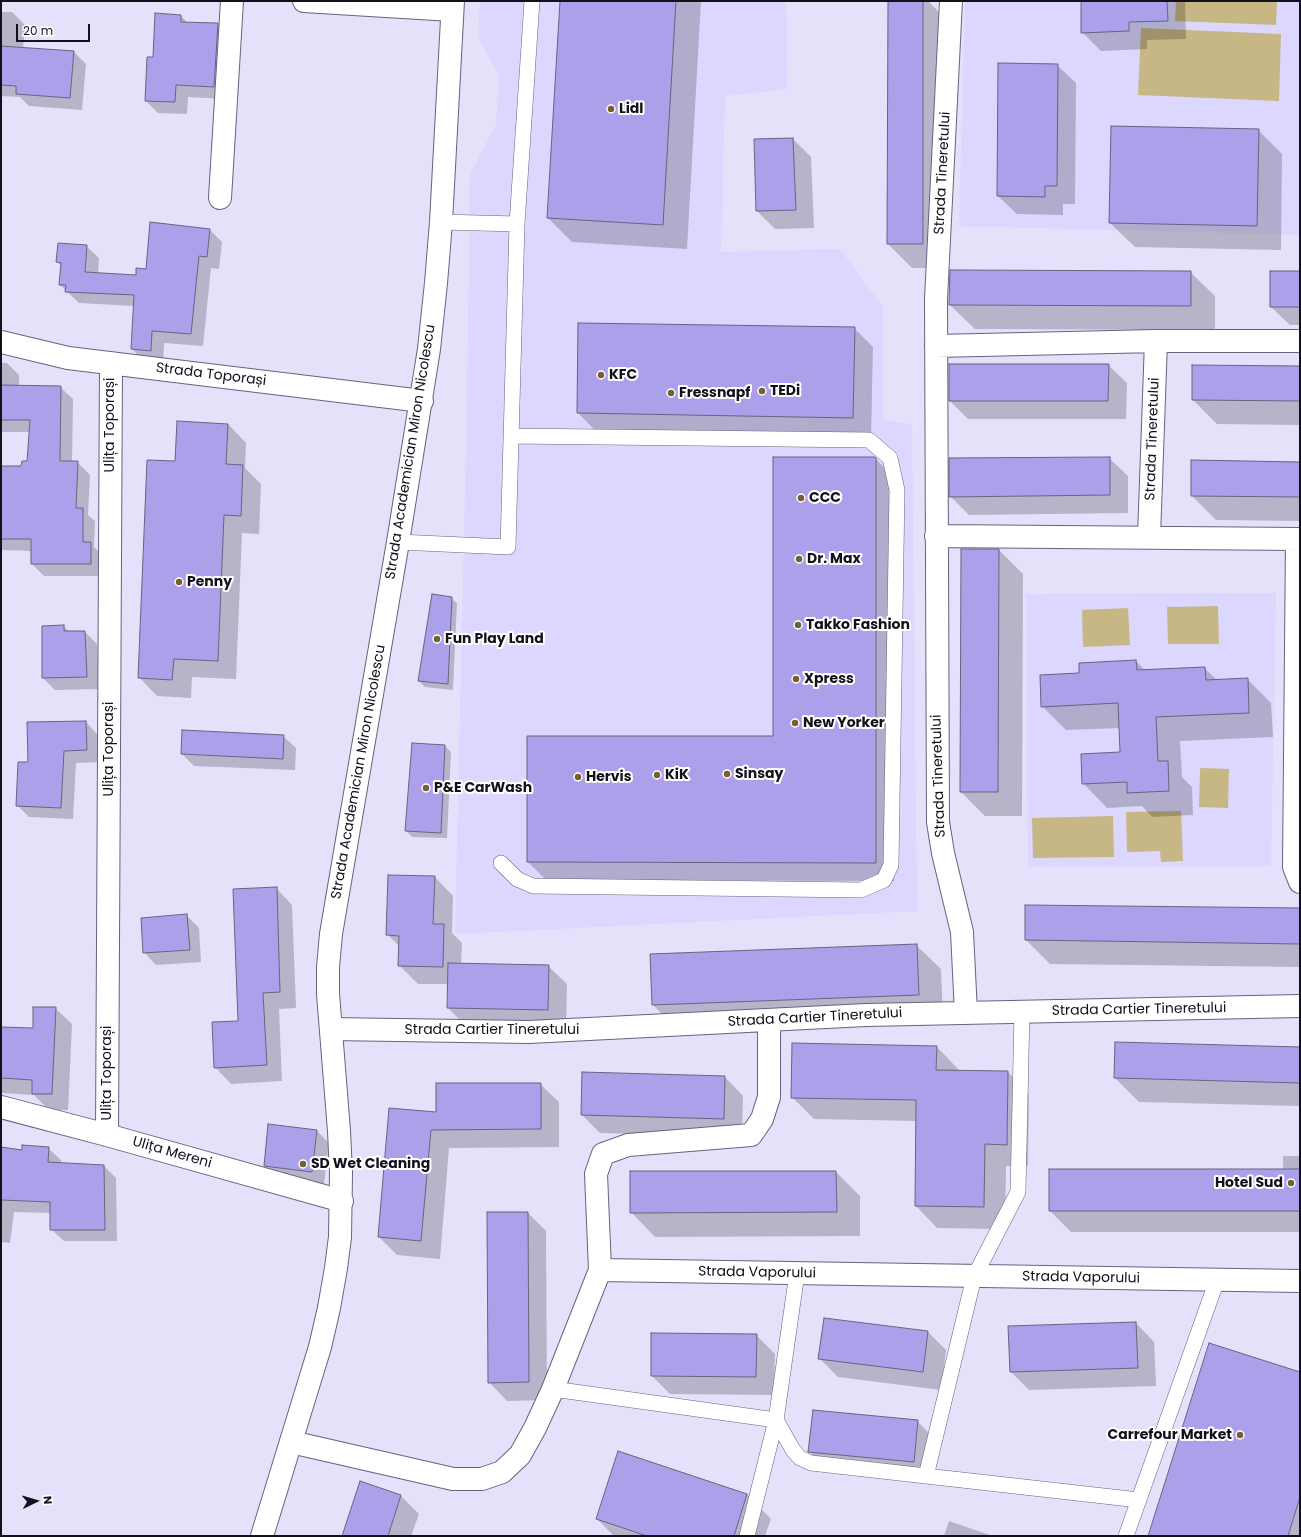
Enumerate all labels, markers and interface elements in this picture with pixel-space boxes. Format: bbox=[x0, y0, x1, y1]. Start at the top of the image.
scale bar bbox=[18, 16, 92, 42]
text: 20 m bbox=[23, 22, 53, 39]
place label: Lidl bbox=[619, 101, 643, 117]
marker: Lidl bbox=[606, 104, 616, 114]
street label: Strada Tineretului bbox=[931, 111, 955, 235]
street label: Strada Academician Miron Nicolescu bbox=[383, 323, 439, 581]
street label: Strada Toporași bbox=[155, 360, 267, 390]
place label: KFC bbox=[609, 367, 637, 383]
marker: KFC bbox=[596, 370, 606, 380]
street label: Ulița Toporași bbox=[102, 377, 118, 473]
street label: Strada Tineretului bbox=[1142, 377, 1164, 501]
place label: TEDi bbox=[770, 383, 800, 399]
place label: Fressnapf bbox=[679, 385, 750, 401]
marker: TEDi bbox=[757, 386, 767, 396]
marker: Fressnapf bbox=[666, 388, 676, 398]
place label: CCC bbox=[809, 490, 841, 506]
marker: CCC bbox=[796, 493, 806, 503]
place label: Dr. Max bbox=[807, 551, 861, 567]
marker: Dr. Max bbox=[794, 554, 804, 564]
place label: Penny bbox=[187, 574, 232, 590]
marker: Penny bbox=[174, 577, 184, 587]
place label: Takko Fashion bbox=[806, 617, 910, 633]
marker: Takko Fashion bbox=[793, 620, 803, 630]
place label: Fun Play Land bbox=[445, 631, 544, 647]
marker: Fun Play Land bbox=[432, 634, 442, 644]
street label: Strada Academician Miron Nicolescu bbox=[328, 643, 390, 901]
place label: Xpress bbox=[804, 671, 854, 687]
marker: Xpress bbox=[791, 674, 801, 684]
street label: Ulița Toporași bbox=[101, 701, 117, 797]
street label: Strada Tineretului bbox=[928, 714, 950, 838]
place label: New Yorker bbox=[803, 715, 885, 731]
marker: New Yorker bbox=[790, 718, 800, 728]
place label: Sinsay bbox=[735, 766, 783, 782]
place label: KiK bbox=[665, 767, 689, 783]
place label: Hervis bbox=[586, 769, 632, 785]
marker: Sinsay bbox=[722, 769, 732, 779]
marker: KiK bbox=[652, 770, 662, 780]
marker: Hervis bbox=[573, 772, 583, 782]
place label: P&E CarWash bbox=[434, 780, 532, 796]
marker: P&E CarWash bbox=[421, 783, 431, 793]
street label: Strada Cartier Tineretului bbox=[1051, 1000, 1227, 1020]
street label: Strada Cartier Tineretului bbox=[727, 1005, 903, 1031]
street label: Strada Cartier Tineretului bbox=[405, 1022, 579, 1038]
street label: Ulița Toporași bbox=[99, 1025, 115, 1121]
street label: Ulița Mereni bbox=[130, 1134, 214, 1172]
place label: SD Wet Cleaning bbox=[311, 1156, 430, 1172]
marker: SD Wet Cleaning bbox=[298, 1159, 308, 1169]
place label: Hotel Sud bbox=[1215, 1175, 1283, 1191]
marker: Hotel Sud bbox=[1286, 1178, 1296, 1188]
street label: Strada Vaporului bbox=[698, 1264, 816, 1282]
street label: Strada Vaporului bbox=[1022, 1269, 1140, 1287]
place label: Carrefour Market bbox=[1108, 1427, 1232, 1443]
marker: Carrefour Market bbox=[1235, 1430, 1245, 1440]
north arrow bbox=[16, 1481, 56, 1521]
text: N bbox=[40, 1495, 56, 1505]

